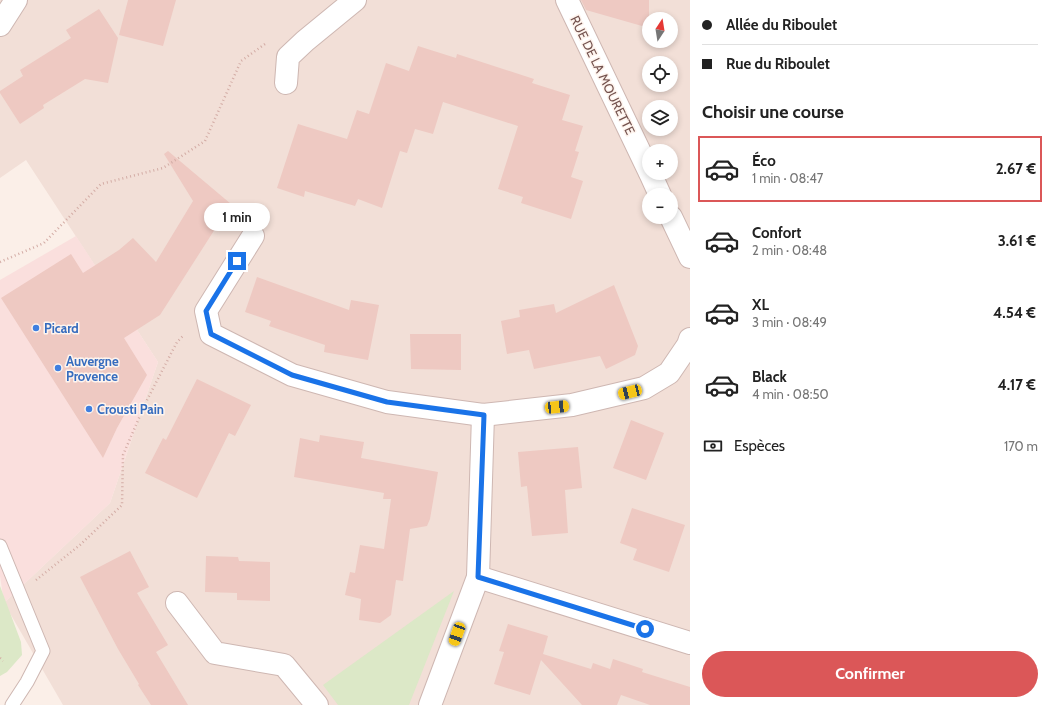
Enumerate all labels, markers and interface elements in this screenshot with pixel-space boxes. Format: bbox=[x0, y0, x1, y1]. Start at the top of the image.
north arrow bbox=[642, 12, 678, 48]
map controls bbox=[642, 12, 678, 224]
street label: RUE DE LA MOURETTE bbox=[567, 13, 639, 137]
text: Allée du Riboulet bbox=[726, 16, 837, 34]
text: Rue du Riboulet bbox=[726, 55, 830, 73]
button: locate bbox=[642, 56, 678, 92]
button: layers bbox=[642, 100, 678, 136]
text: Choisir une course bbox=[702, 101, 844, 123]
button: + bbox=[642, 144, 678, 180]
icon: car bbox=[704, 151, 740, 187]
text: Éco bbox=[752, 152, 776, 170]
text: 2.67 € bbox=[996, 160, 1036, 178]
text: 1 min · 08:47 bbox=[752, 170, 823, 186]
button: − bbox=[642, 188, 678, 224]
callout: 1 min bbox=[204, 203, 270, 231]
text: 1 min bbox=[222, 209, 252, 225]
icon: car bbox=[704, 223, 740, 259]
text: Confort bbox=[752, 224, 801, 242]
text: 3.61 € bbox=[998, 232, 1036, 250]
text: 2 min · 08:48 bbox=[752, 242, 827, 258]
route end bbox=[228, 252, 246, 270]
icon: car bbox=[704, 295, 740, 331]
text: XL bbox=[752, 296, 769, 314]
text: 4.54 € bbox=[993, 304, 1036, 322]
text: 3 min · 08:49 bbox=[752, 314, 827, 330]
place label: Picard bbox=[44, 320, 79, 336]
marker: Picard bbox=[31, 323, 41, 333]
place label: Auvergne Provence bbox=[66, 353, 119, 384]
marker: Auvergne Provence bbox=[53, 363, 63, 373]
icon: car bbox=[704, 367, 740, 403]
text: Black bbox=[752, 368, 787, 386]
text: 4.17 € bbox=[997, 376, 1036, 394]
car bbox=[617, 383, 643, 401]
text: 4 min · 08:50 bbox=[752, 386, 829, 402]
car bbox=[544, 400, 570, 414]
place label: Crousti Pain bbox=[97, 401, 164, 417]
marker: Crousti Pain bbox=[84, 404, 94, 414]
icon: cash bbox=[702, 435, 724, 457]
text: Espèces bbox=[734, 437, 785, 455]
text: 170 m bbox=[1004, 438, 1038, 454]
route start bbox=[636, 620, 654, 638]
car bbox=[447, 621, 467, 647]
button: Confirmer bbox=[702, 651, 1038, 697]

